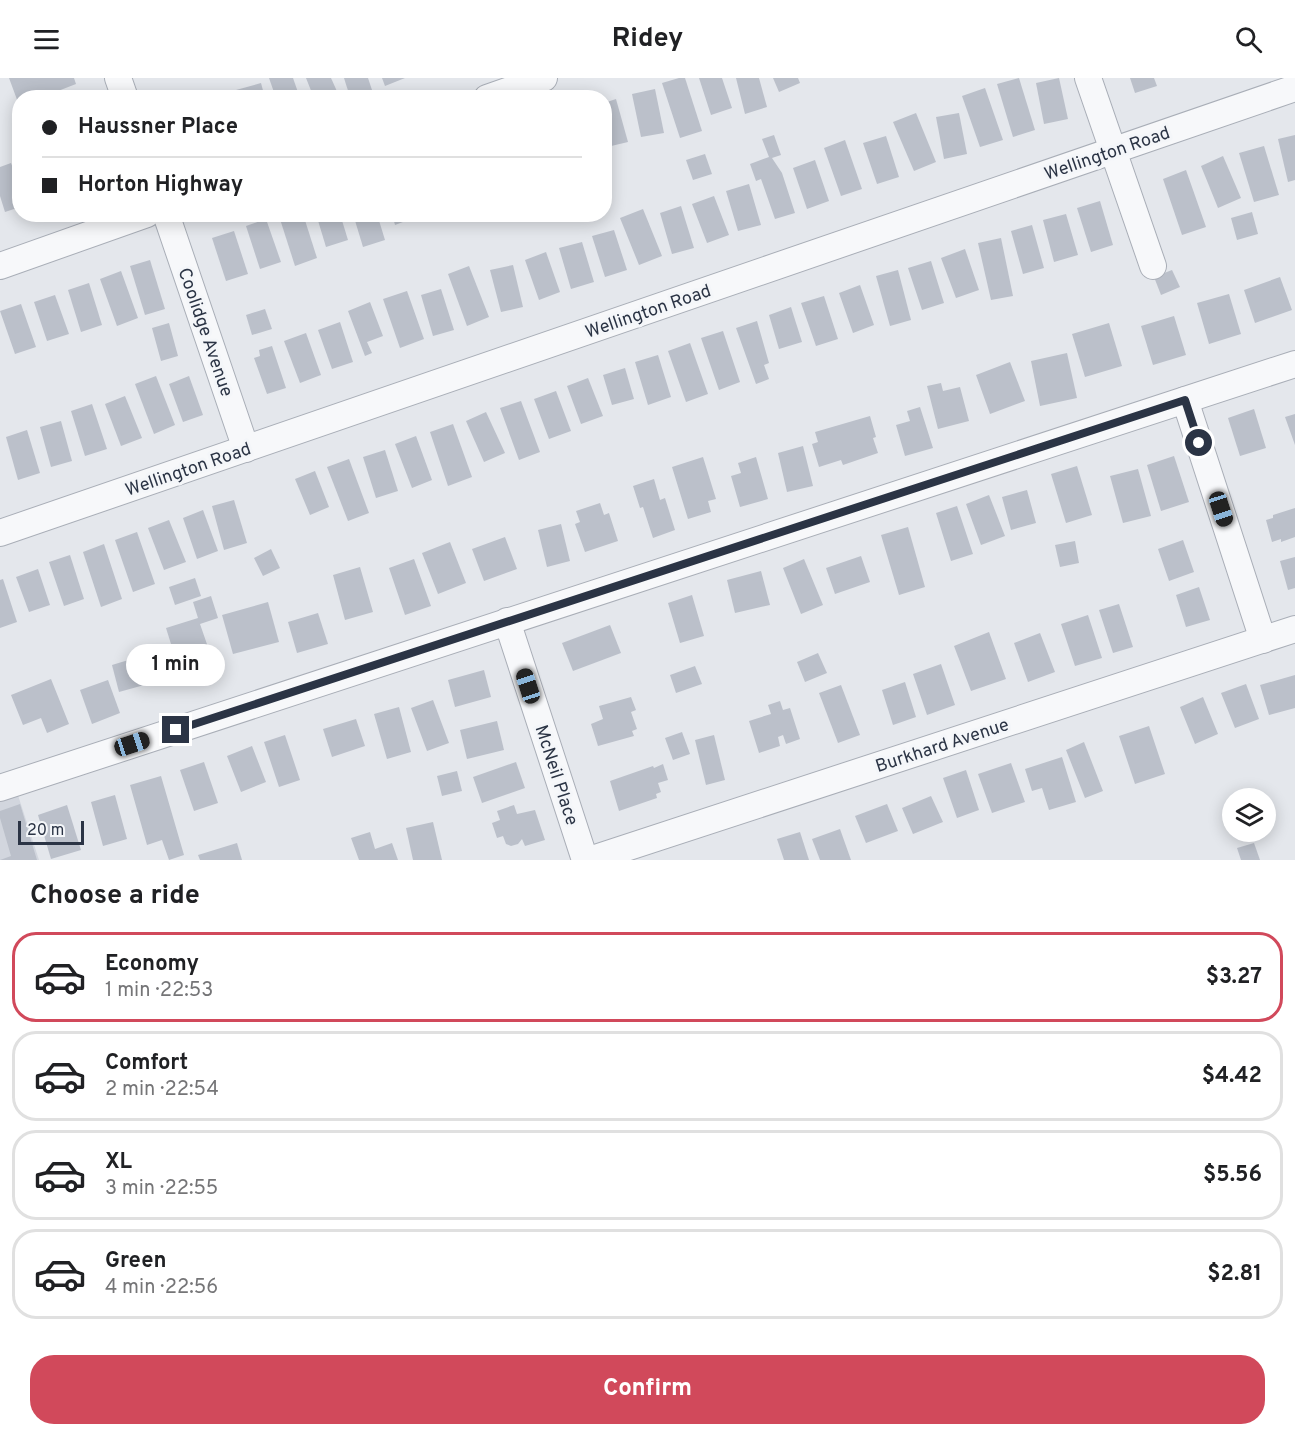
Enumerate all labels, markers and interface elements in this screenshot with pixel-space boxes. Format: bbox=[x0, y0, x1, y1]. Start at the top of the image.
text: Ridey bbox=[612, 22, 683, 56]
icon: menu bbox=[30, 23, 63, 56]
icon: search bbox=[1232, 23, 1265, 56]
text: Haussner Place bbox=[78, 114, 238, 141]
street label: Wellington Road bbox=[1042, 122, 1173, 187]
text: Horton Highway bbox=[78, 172, 243, 199]
street label: Coolidge Avenue bbox=[172, 265, 237, 400]
street label: Wellington Road bbox=[583, 280, 714, 345]
route start bbox=[1185, 429, 1212, 456]
street label: Wellington Road bbox=[123, 438, 254, 503]
car bbox=[1207, 489, 1235, 529]
callout: 1 min bbox=[126, 643, 225, 685]
text: 1 min bbox=[151, 652, 200, 678]
car bbox=[514, 666, 542, 706]
street label: Burkhard Avenue bbox=[873, 714, 1012, 779]
route end bbox=[162, 716, 189, 743]
street label: McNeil Place bbox=[529, 722, 583, 829]
car bbox=[112, 730, 152, 758]
map controls bbox=[1222, 788, 1276, 842]
button: layers bbox=[1222, 788, 1276, 842]
scale bar bbox=[18, 818, 84, 846]
text: 20 m bbox=[27, 821, 64, 841]
text: Choose a ride bbox=[30, 879, 200, 913]
icon: car bbox=[33, 950, 87, 1004]
text: Economy bbox=[105, 951, 199, 978]
text: $3.27 bbox=[1206, 964, 1262, 991]
text: 1 min · 22:53 bbox=[105, 978, 213, 1004]
icon: car bbox=[33, 1049, 87, 1103]
text: Comfort bbox=[105, 1050, 188, 1077]
text: $4.42 bbox=[1202, 1063, 1262, 1090]
text: 2 min · 22:54 bbox=[105, 1077, 219, 1103]
icon: car bbox=[33, 1148, 87, 1202]
text: XL bbox=[105, 1149, 132, 1176]
text: $5.56 bbox=[1203, 1162, 1262, 1189]
text: 3 min · 22:55 bbox=[105, 1176, 218, 1202]
icon: car bbox=[33, 1247, 87, 1301]
text: Green bbox=[105, 1248, 167, 1275]
text: $2.81 bbox=[1207, 1261, 1262, 1288]
text: 4 min · 22:56 bbox=[105, 1275, 218, 1301]
button: Confirm bbox=[30, 1355, 1265, 1424]

